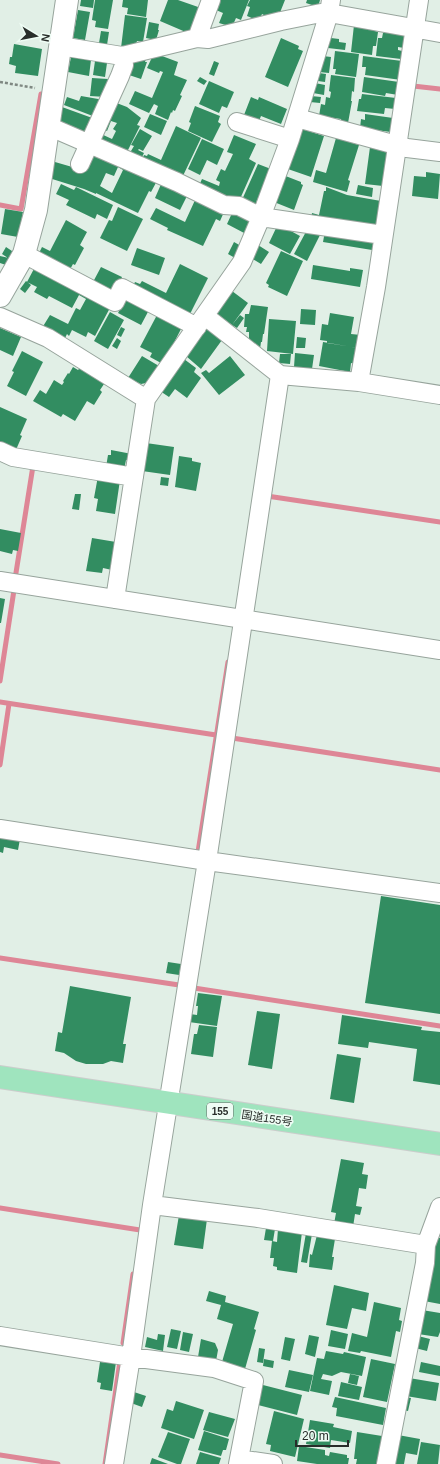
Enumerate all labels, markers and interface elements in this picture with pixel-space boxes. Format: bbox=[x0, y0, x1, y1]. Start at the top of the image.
north arrow bbox=[16, 16, 56, 56]
text: N bbox=[39, 33, 52, 43]
road number: 155 bbox=[207, 1103, 233, 1119]
street label: 国道155号 bbox=[241, 1108, 293, 1128]
scale bar bbox=[296, 1422, 348, 1448]
text: 20 m bbox=[302, 1429, 329, 1443]

